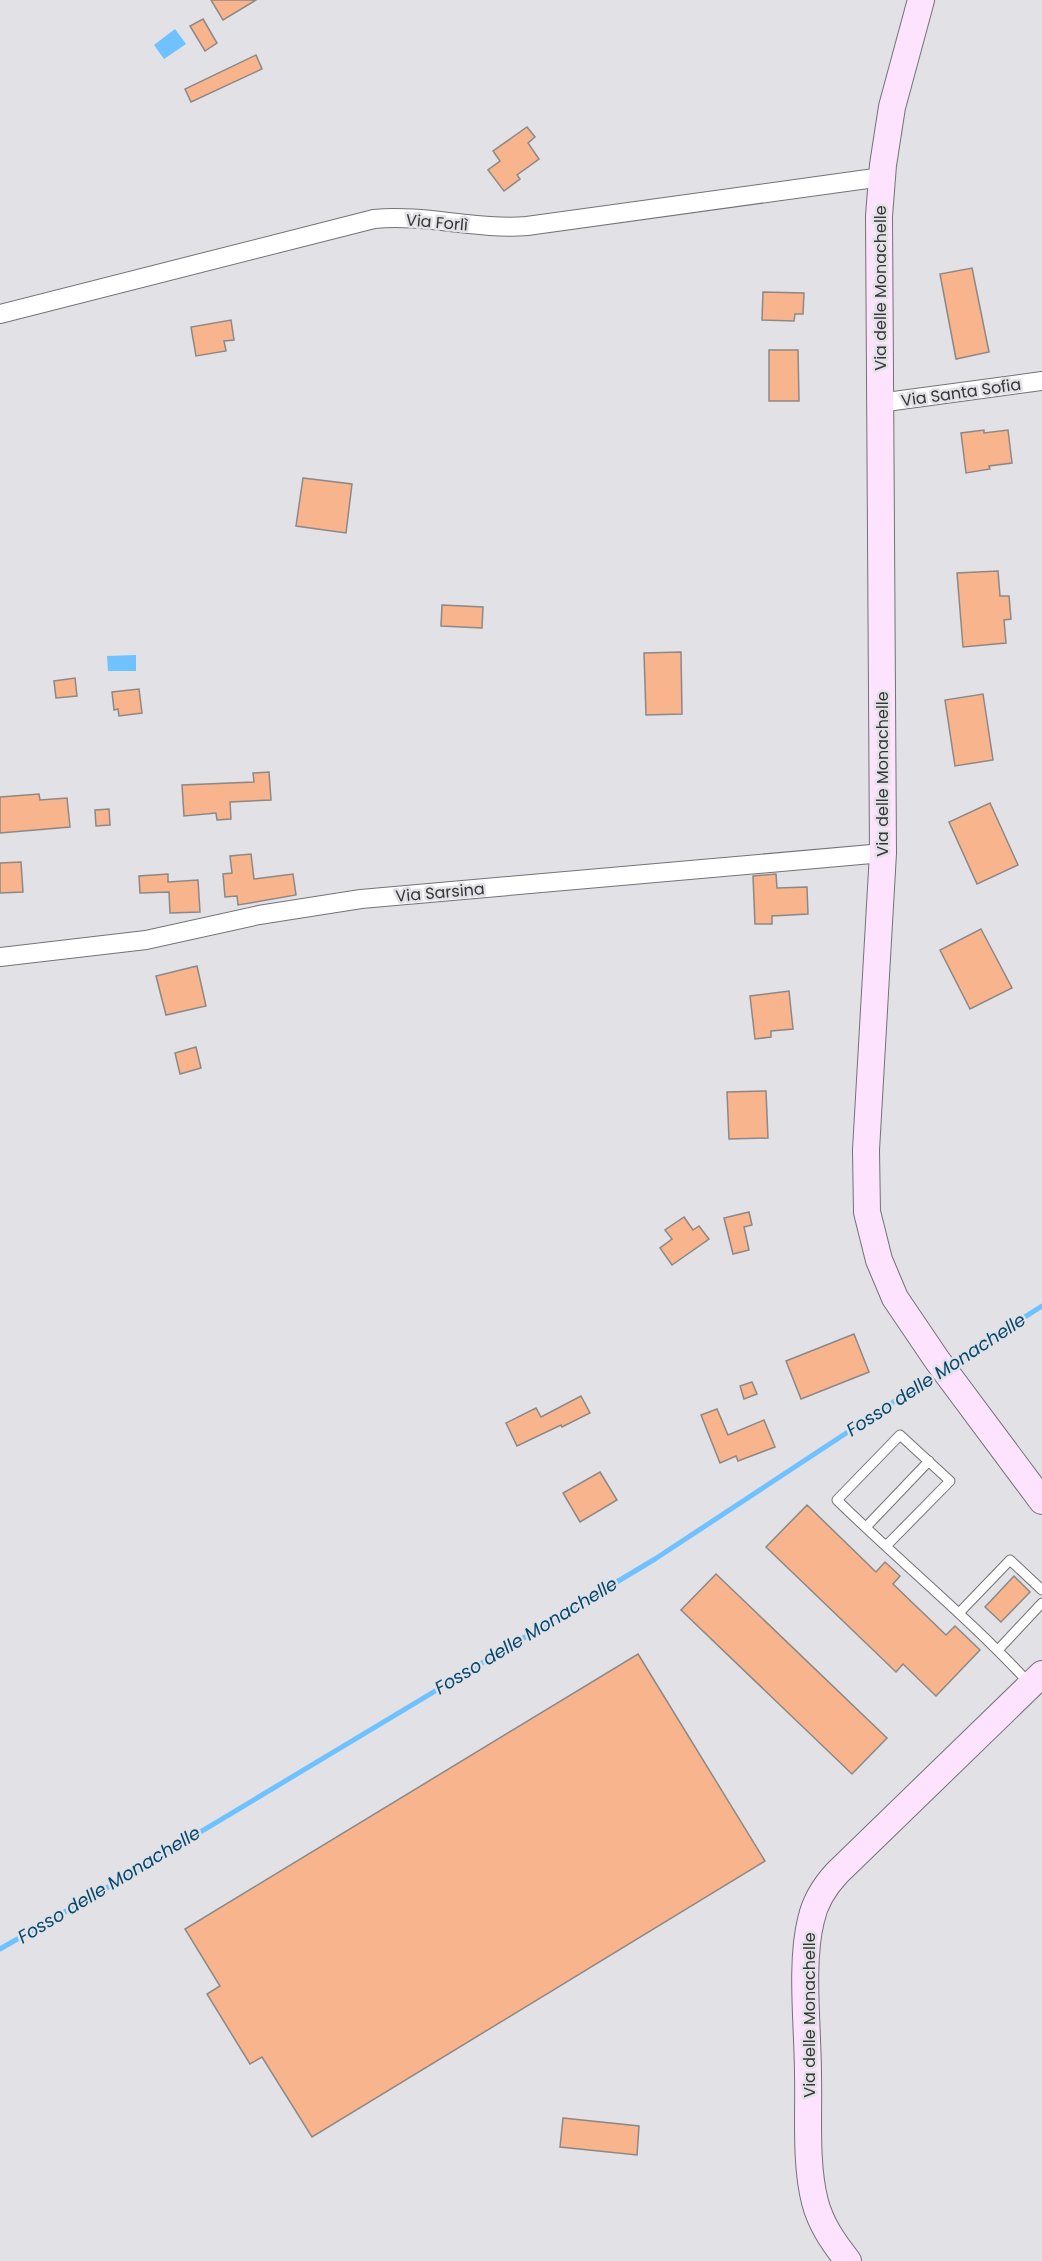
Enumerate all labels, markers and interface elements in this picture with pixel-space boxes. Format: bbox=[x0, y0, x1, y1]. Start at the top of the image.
street label: Via delle Monachelle bbox=[869, 205, 892, 371]
street label: Via Forlì bbox=[405, 208, 469, 237]
street label: Via Santa Sofia bbox=[900, 373, 1023, 412]
street label: Via delle Monachelle bbox=[871, 691, 894, 857]
street label: Via Sarsina bbox=[395, 877, 486, 908]
water label: Fosso delle Monachelle bbox=[841, 1307, 1030, 1442]
water label: Fosso delle Monachelle bbox=[430, 1571, 622, 1700]
water label: Fosso delle Monachelle bbox=[13, 1820, 205, 1949]
street label: Via delle Monachelle bbox=[798, 1932, 821, 2098]

